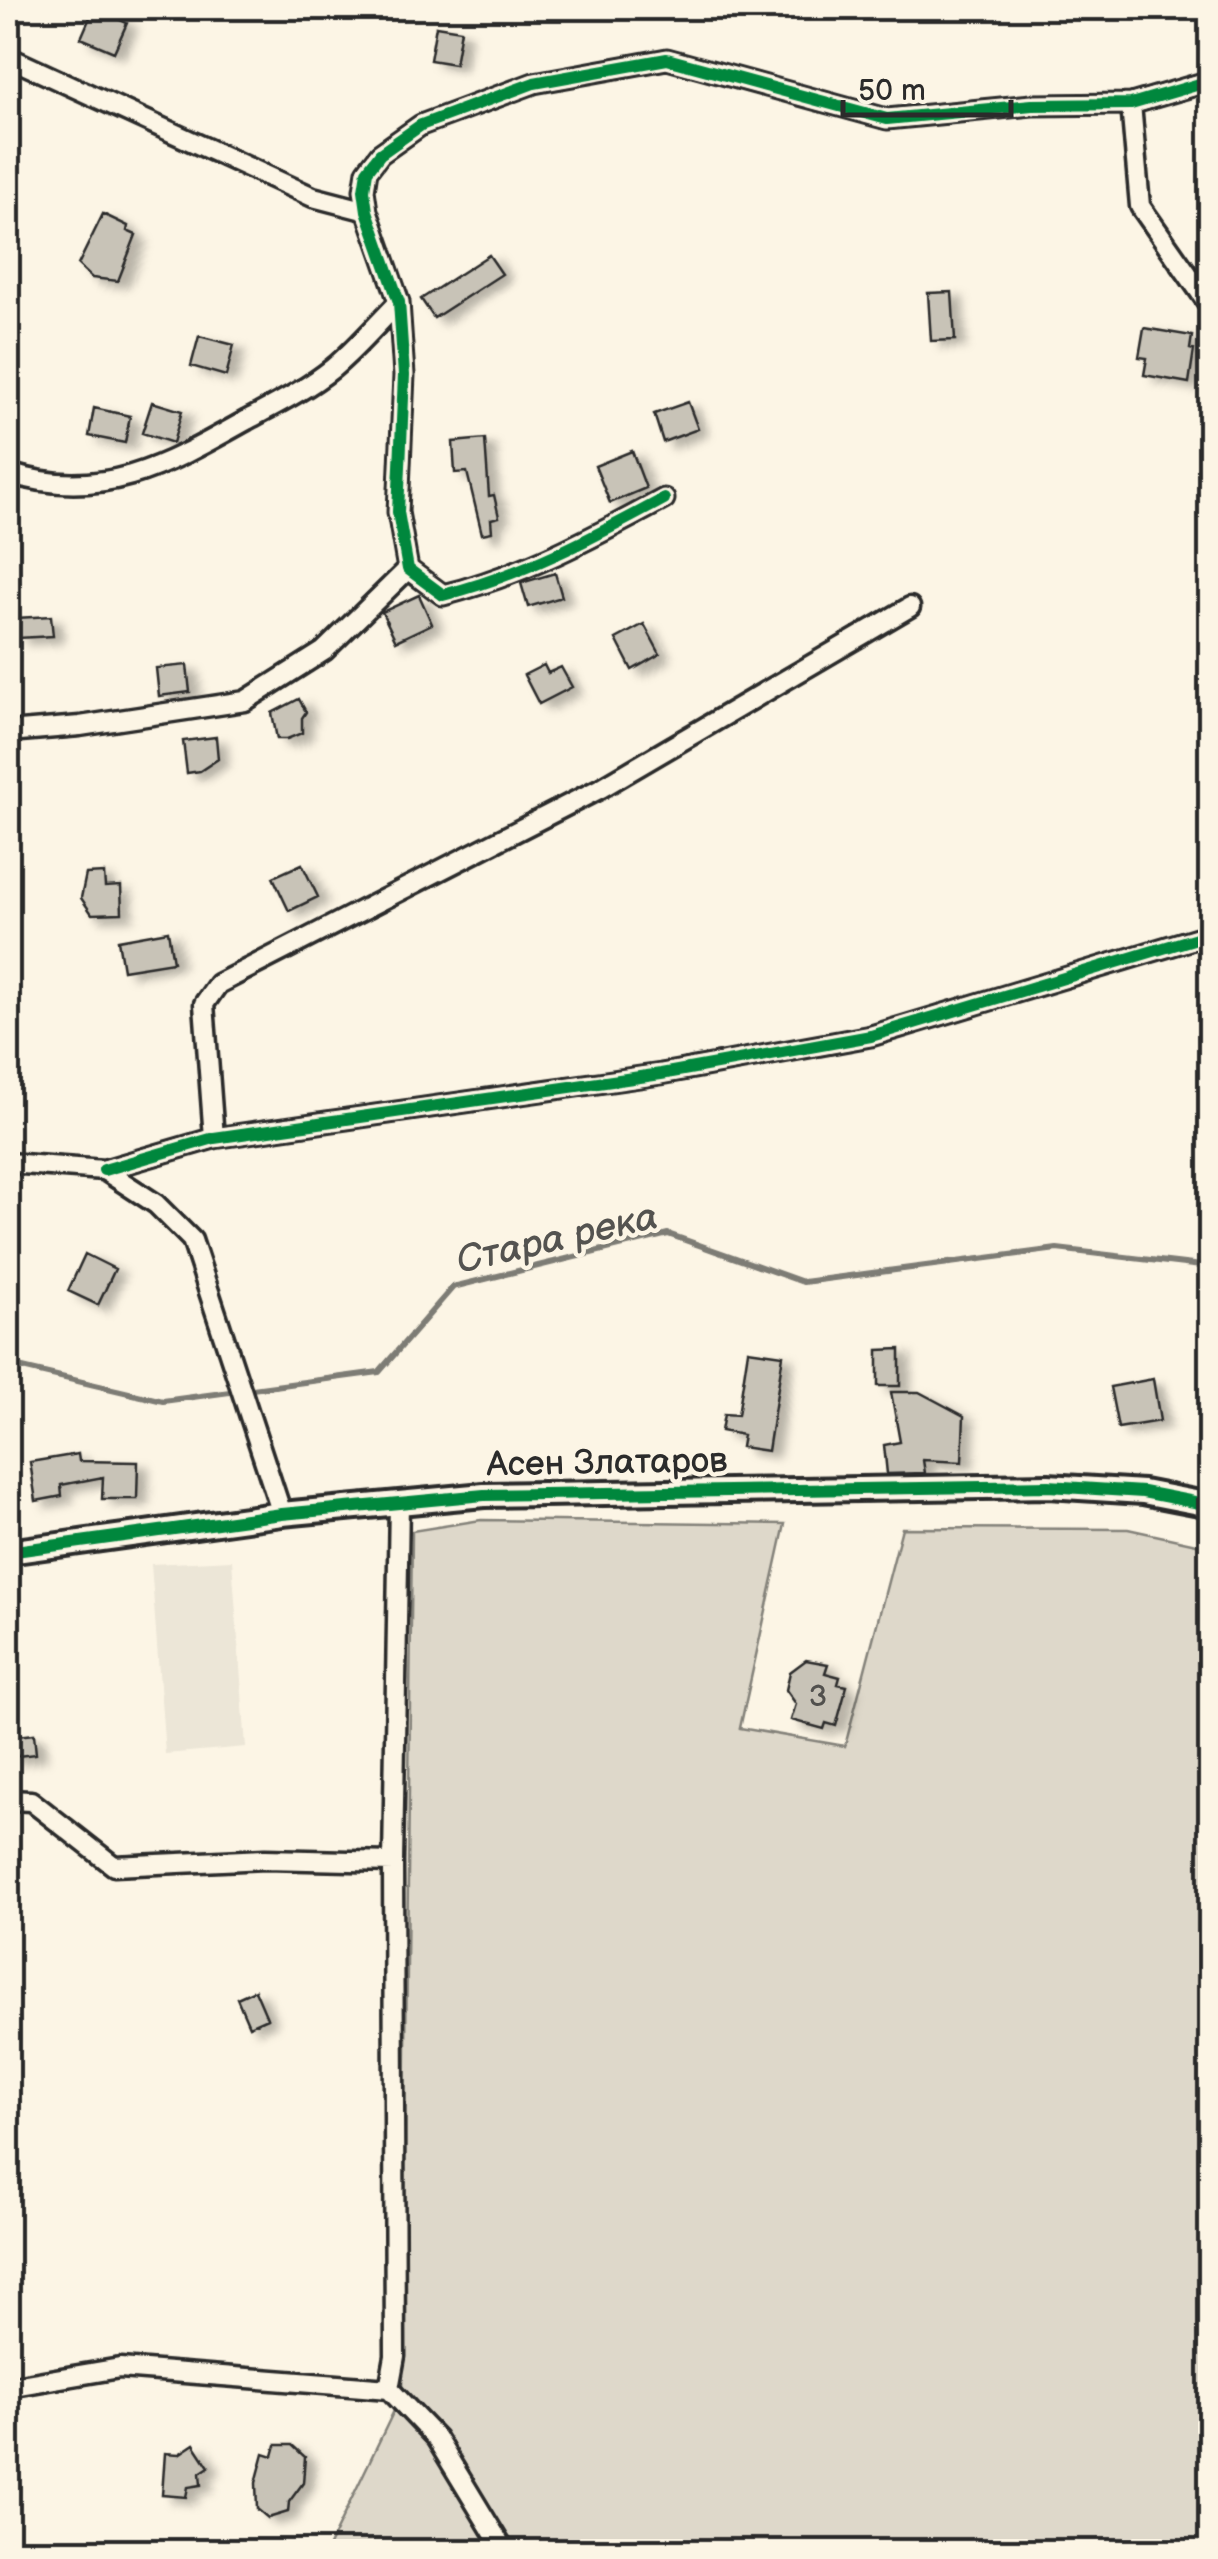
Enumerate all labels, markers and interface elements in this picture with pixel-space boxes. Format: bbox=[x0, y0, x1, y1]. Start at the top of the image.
scale bar bbox=[843, 55, 1010, 117]
text: 50 m bbox=[858, 73, 926, 109]
water label: Стара река bbox=[452, 1194, 662, 1284]
street label: Асен Златаров bbox=[485, 1439, 728, 1487]
house number: 3 bbox=[809, 1679, 827, 1715]

